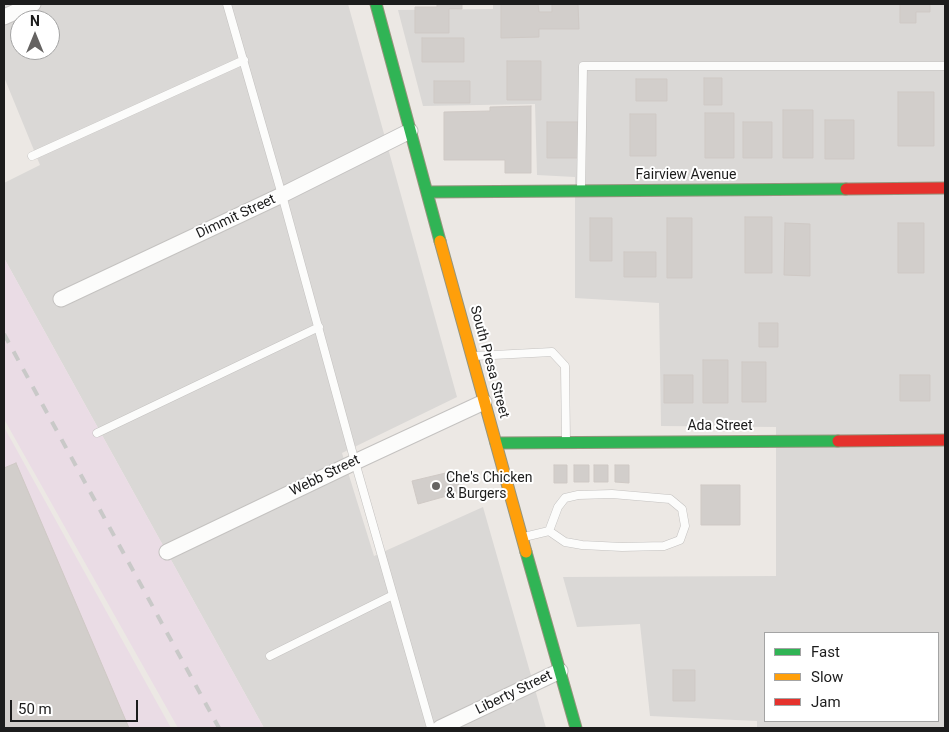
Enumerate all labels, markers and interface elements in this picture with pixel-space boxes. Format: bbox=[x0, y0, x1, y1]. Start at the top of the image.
north arrow bbox=[10, 10, 60, 60]
text: N bbox=[30, 13, 40, 29]
street label: Fairview Avenue bbox=[636, 167, 736, 183]
street label: Dimmit Street bbox=[194, 191, 278, 243]
street label: South Presa Street bbox=[466, 304, 512, 420]
street label: Ada Street bbox=[687, 418, 753, 434]
street label: Webb Street bbox=[287, 452, 363, 500]
place label: Che's Chicken & Burgers bbox=[446, 470, 532, 502]
marker: Che's Chicken & Burgers bbox=[430, 480, 442, 492]
legend bbox=[764, 632, 939, 722]
text: Fast bbox=[811, 643, 840, 661]
street label: Liberty Street bbox=[473, 667, 555, 719]
text: Slow bbox=[811, 668, 843, 686]
scale bar bbox=[12, 690, 140, 722]
text: Jam bbox=[811, 693, 841, 711]
text: 50 m bbox=[18, 700, 52, 718]

